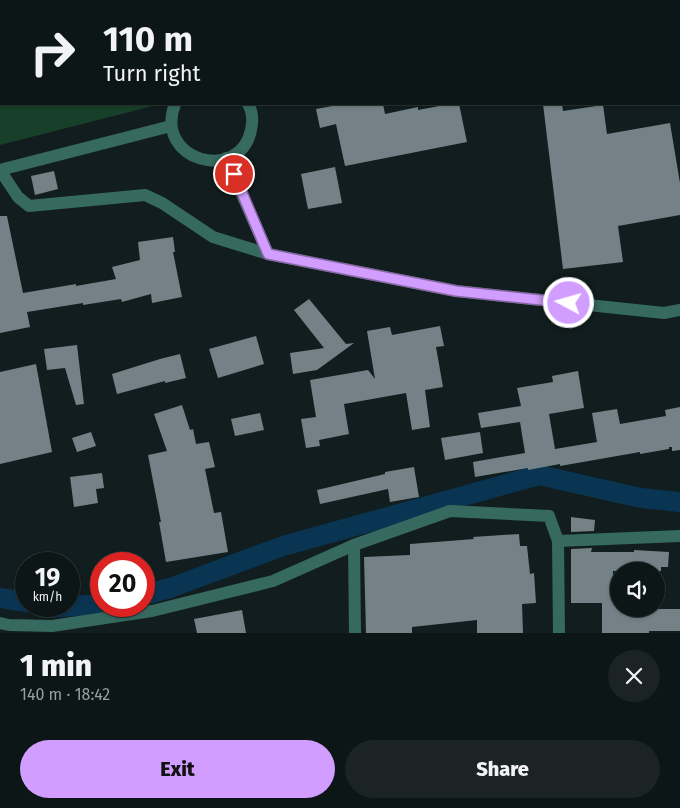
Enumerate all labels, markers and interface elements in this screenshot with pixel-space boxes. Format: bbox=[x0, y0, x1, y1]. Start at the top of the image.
text: 110 m bbox=[103, 18, 193, 60]
icon: right bbox=[20, 20, 85, 85]
text: Turn right bbox=[103, 60, 200, 87]
pin bbox=[213, 153, 255, 195]
icon: arrive bbox=[220, 160, 248, 188]
position arrow bbox=[542, 276, 594, 328]
speed limit sign: 20 bbox=[90, 552, 155, 617]
map controls bbox=[610, 562, 665, 617]
button: sound bbox=[610, 562, 665, 617]
text: 19 bbox=[35, 563, 60, 593]
text: km/h bbox=[33, 590, 62, 604]
text: 1 min bbox=[20, 648, 92, 684]
button: close bbox=[608, 650, 660, 702]
text: 140 m · 18:42 bbox=[20, 685, 110, 704]
button: Exit bbox=[20, 740, 335, 798]
button: Share bbox=[345, 740, 660, 798]

